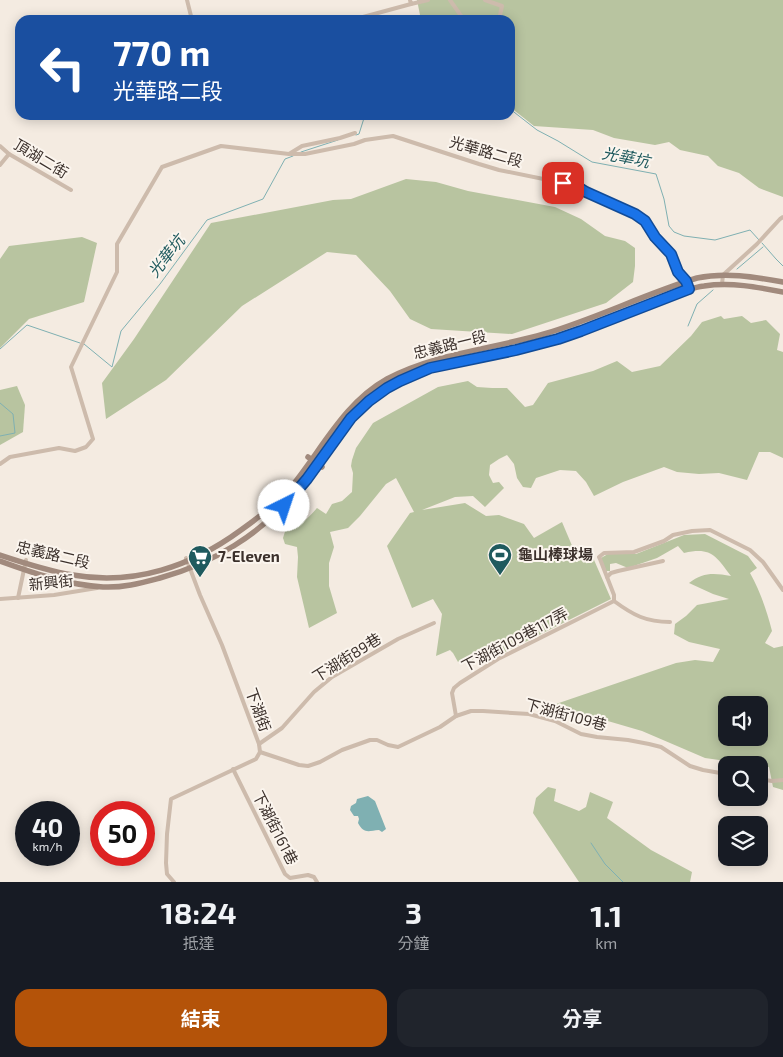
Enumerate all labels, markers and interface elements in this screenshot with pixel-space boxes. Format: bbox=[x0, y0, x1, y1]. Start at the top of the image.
text: 770 m bbox=[113, 31, 210, 73]
icon: left bbox=[30, 35, 95, 100]
text: 光華路二段 bbox=[113, 77, 223, 103]
street label: 光華路二段 bbox=[448, 132, 525, 170]
street label: 頂湖二街 bbox=[11, 135, 72, 181]
water label: 光華坑 bbox=[601, 143, 653, 171]
pin bbox=[542, 162, 584, 204]
icon: arrive bbox=[549, 169, 577, 197]
water label: 光華坑 bbox=[143, 229, 189, 280]
street label: 忠義路一段 bbox=[411, 326, 488, 362]
position arrow bbox=[257, 479, 309, 531]
street label: 忠義路二段 bbox=[15, 537, 92, 571]
sports icon: 龜山棒球場 bbox=[487, 542, 513, 576]
supermarket icon: 7-Eleven bbox=[187, 544, 213, 578]
place label: 龜山棒球場 bbox=[518, 545, 593, 563]
place label: 7-Eleven bbox=[218, 547, 280, 565]
street label: 新興街 bbox=[28, 571, 74, 593]
street label: 下湖街109巷117弄 bbox=[458, 603, 571, 675]
street label: 下湖街89巷 bbox=[309, 629, 384, 685]
street label: 下湖街 bbox=[243, 685, 275, 734]
street label: 下湖街109巷 bbox=[524, 695, 609, 734]
map controls bbox=[718, 696, 768, 866]
button: sound bbox=[718, 696, 768, 746]
button: search bbox=[718, 756, 768, 806]
street label: 下湖街161巷 bbox=[250, 788, 302, 868]
speed limit sign: 50 bbox=[90, 801, 155, 866]
text: 40 bbox=[32, 812, 63, 842]
button: layers bbox=[718, 816, 768, 866]
text: km/h bbox=[33, 839, 62, 853]
text: 18:24 bbox=[161, 894, 237, 930]
text: 3 bbox=[405, 894, 422, 930]
text: 1.1 bbox=[590, 897, 622, 933]
text: 抵達 bbox=[183, 933, 215, 952]
text: 分鐘 bbox=[397, 933, 429, 952]
text: km bbox=[595, 933, 617, 952]
button: 結束 bbox=[15, 989, 387, 1047]
button: 分享 bbox=[397, 989, 768, 1047]

